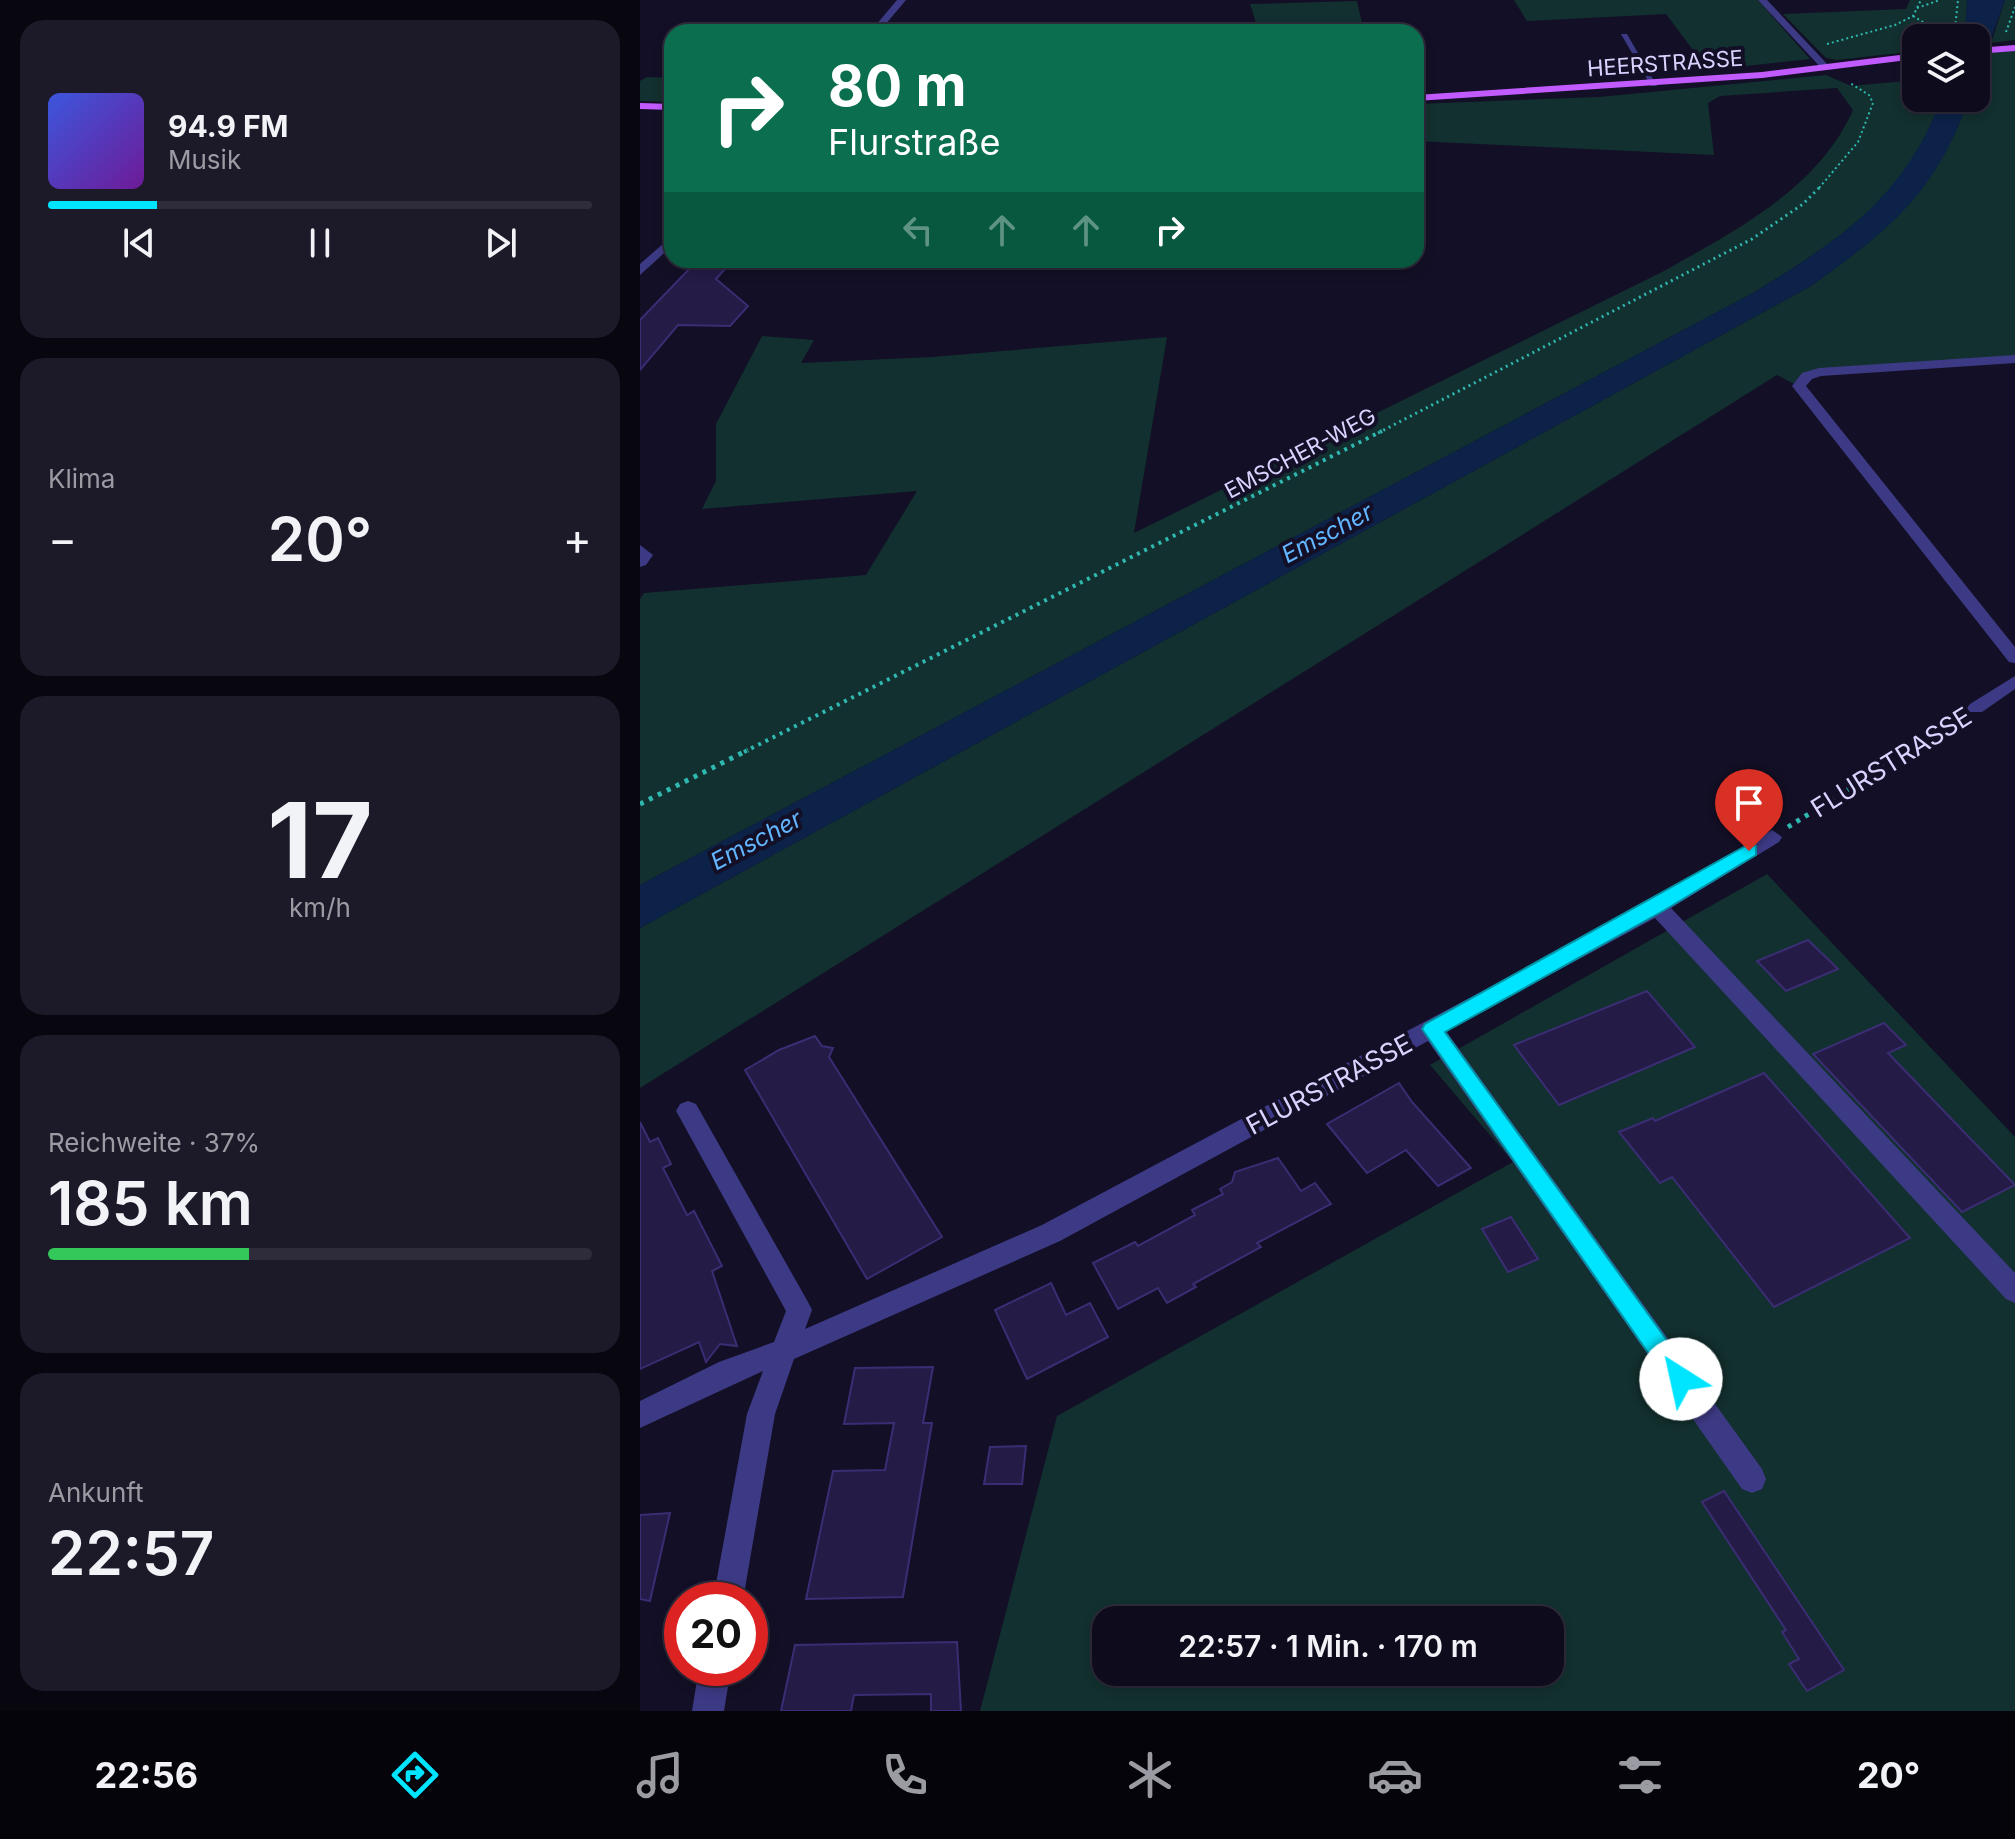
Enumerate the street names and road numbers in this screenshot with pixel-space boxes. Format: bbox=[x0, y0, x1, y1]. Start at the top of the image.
street label: HEERSTRASSE bbox=[1586, 45, 1744, 81]
street label: EMSCHER-WEG bbox=[1220, 402, 1380, 504]
street label: FLURSTRASSE bbox=[1805, 700, 1977, 824]
street label: FLURSTRASSE bbox=[1241, 1027, 1417, 1141]

